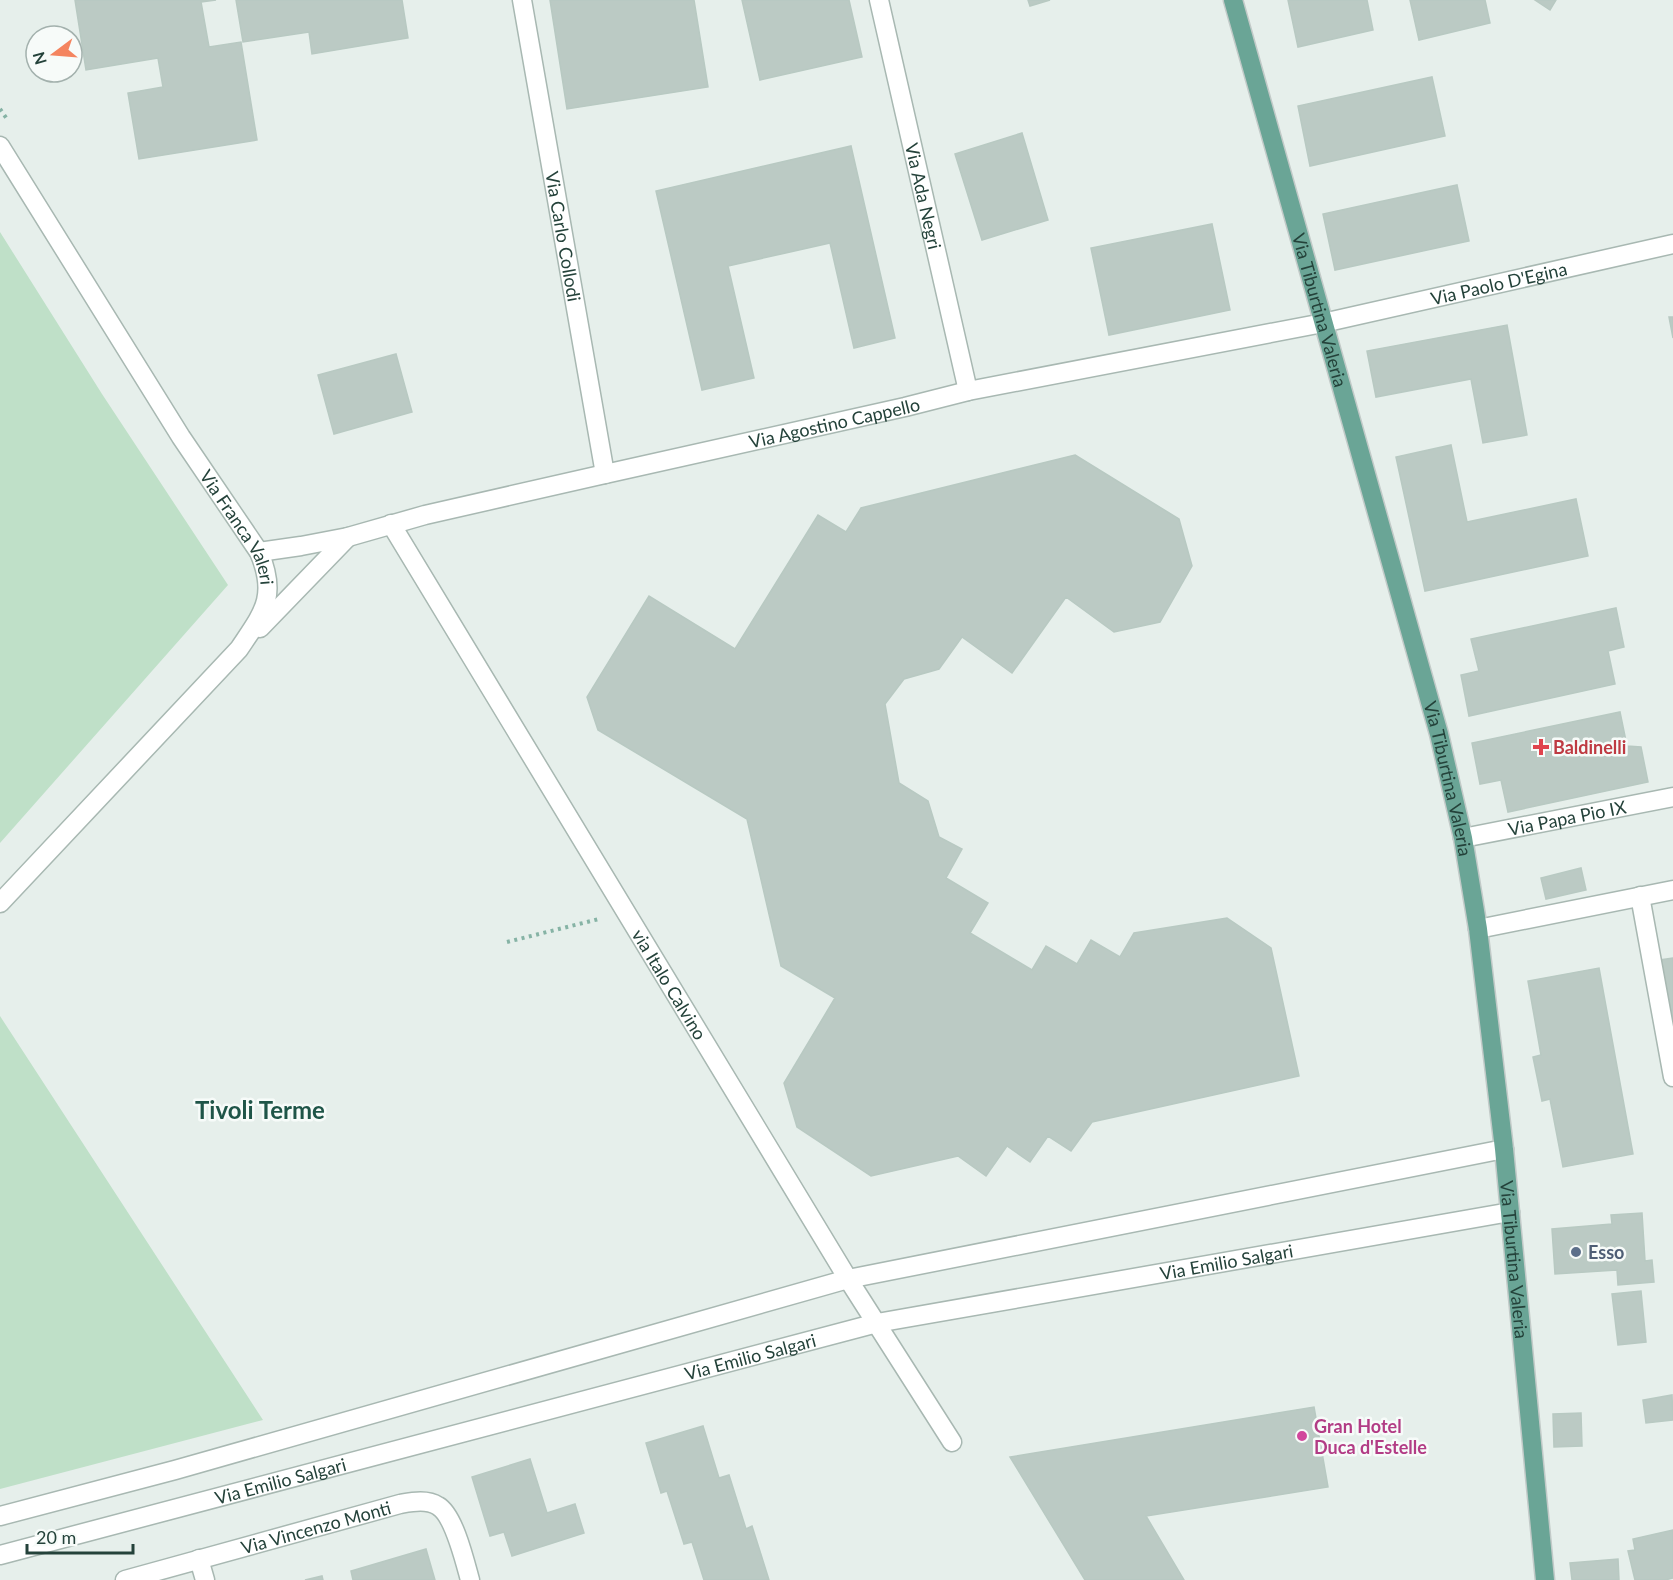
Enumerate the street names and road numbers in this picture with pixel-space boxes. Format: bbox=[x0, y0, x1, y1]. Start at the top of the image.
street label: Via Ada Negri bbox=[901, 141, 946, 251]
street label: Via Carlo Collodi bbox=[541, 170, 586, 303]
street label: Via Tiburtina Valeria bbox=[1288, 231, 1352, 389]
street label: Via Paolo D'Egina bbox=[1428, 257, 1569, 309]
street label: Via Agostino Cappello bbox=[747, 393, 922, 453]
street label: Via Franca Valeri bbox=[195, 465, 279, 586]
street label: Via Tiburtina Valeria bbox=[1419, 699, 1477, 858]
street label: Via Papa Pio IX bbox=[1506, 795, 1628, 840]
street label: via Italo Calvino bbox=[628, 925, 712, 1044]
street label: Via Tiburtina Valeria bbox=[1496, 1180, 1533, 1340]
street label: Via Emilio Salgari bbox=[1158, 1239, 1295, 1284]
street label: Via Emilio Salgari bbox=[682, 1329, 818, 1384]
street label: Via Emilio Salgari bbox=[212, 1453, 348, 1509]
street label: Via Vincenzo Monti bbox=[238, 1496, 393, 1558]

